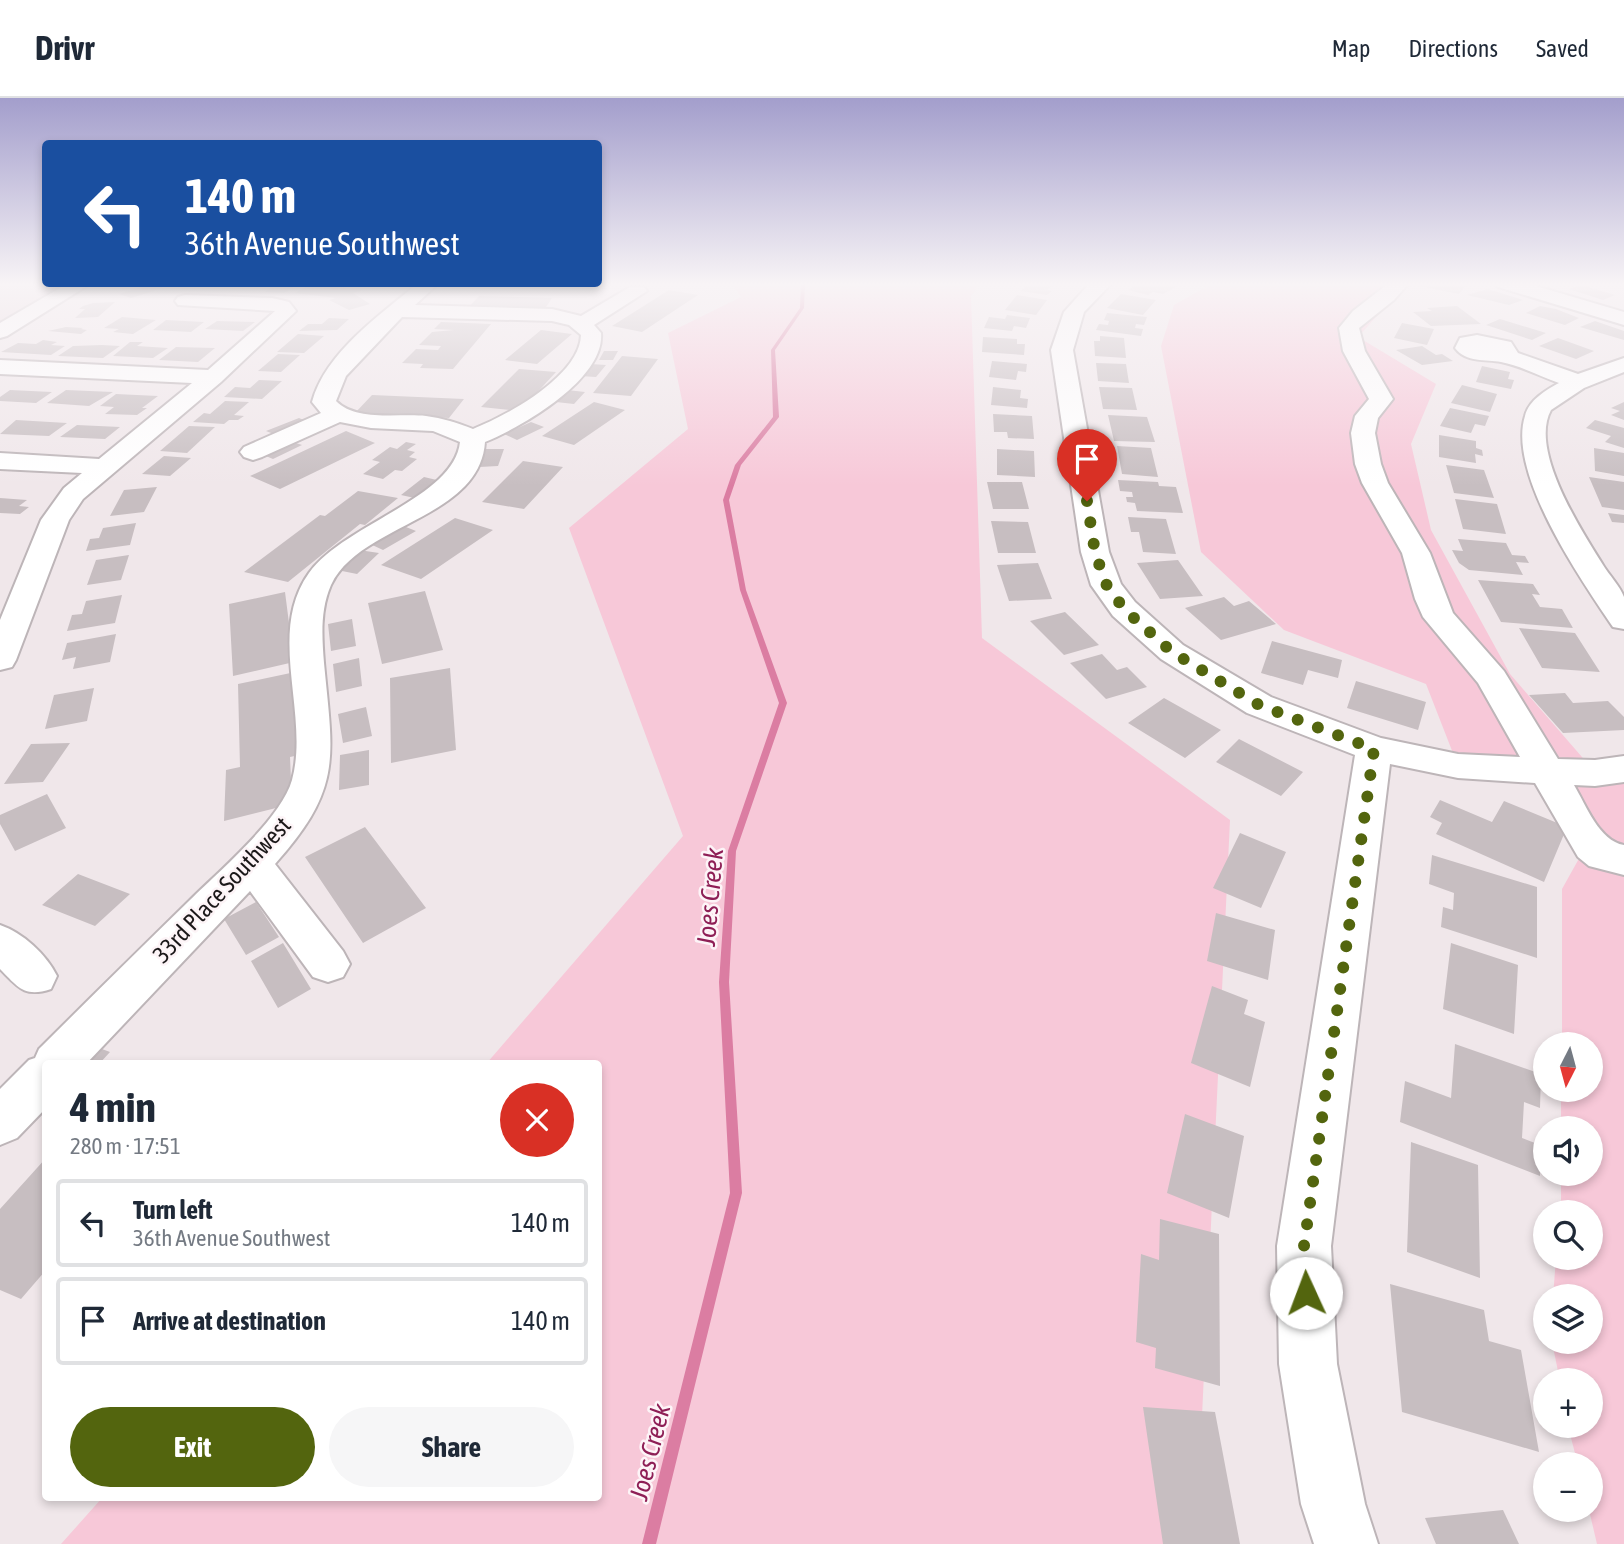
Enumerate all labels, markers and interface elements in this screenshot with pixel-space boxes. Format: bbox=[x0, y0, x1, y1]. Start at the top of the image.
text: Drivr bbox=[35, 29, 94, 67]
text: Map bbox=[1332, 35, 1370, 62]
text: Directions bbox=[1408, 35, 1498, 62]
text: Saved bbox=[1536, 35, 1589, 62]
text: 140 m bbox=[185, 167, 296, 223]
icon: left bbox=[70, 168, 161, 259]
text: 36th Avenue Southwest bbox=[185, 225, 460, 262]
pin bbox=[1057, 429, 1117, 501]
icon: arrive bbox=[1068, 440, 1106, 478]
street label: 33rd Place Southwest bbox=[147, 811, 296, 968]
water label: Joes Creek bbox=[691, 846, 729, 948]
north arrow bbox=[1533, 1032, 1603, 1102]
map controls bbox=[1533, 1032, 1603, 1522]
text: 4 min bbox=[70, 1083, 156, 1131]
button: close bbox=[500, 1083, 574, 1157]
button: sound bbox=[1533, 1116, 1603, 1186]
text: 280 m · 17:51 bbox=[70, 1133, 181, 1159]
text: Turn left bbox=[133, 1195, 213, 1225]
button: search bbox=[1533, 1200, 1603, 1270]
icon: left bbox=[74, 1204, 112, 1242]
text: 140 m bbox=[511, 1208, 570, 1238]
text: 36th Avenue Southwest bbox=[133, 1225, 330, 1251]
position arrow bbox=[1269, 1256, 1343, 1330]
button: layers bbox=[1533, 1284, 1603, 1354]
icon: arrive bbox=[74, 1302, 112, 1340]
text: Arrive at destination bbox=[133, 1306, 326, 1336]
text: 140 m bbox=[511, 1306, 570, 1336]
button: + bbox=[1533, 1368, 1603, 1438]
water label: Joes Creek bbox=[623, 1400, 677, 1504]
button: Exit bbox=[70, 1407, 315, 1487]
button: Share bbox=[329, 1407, 574, 1487]
button: − bbox=[1533, 1452, 1603, 1522]

